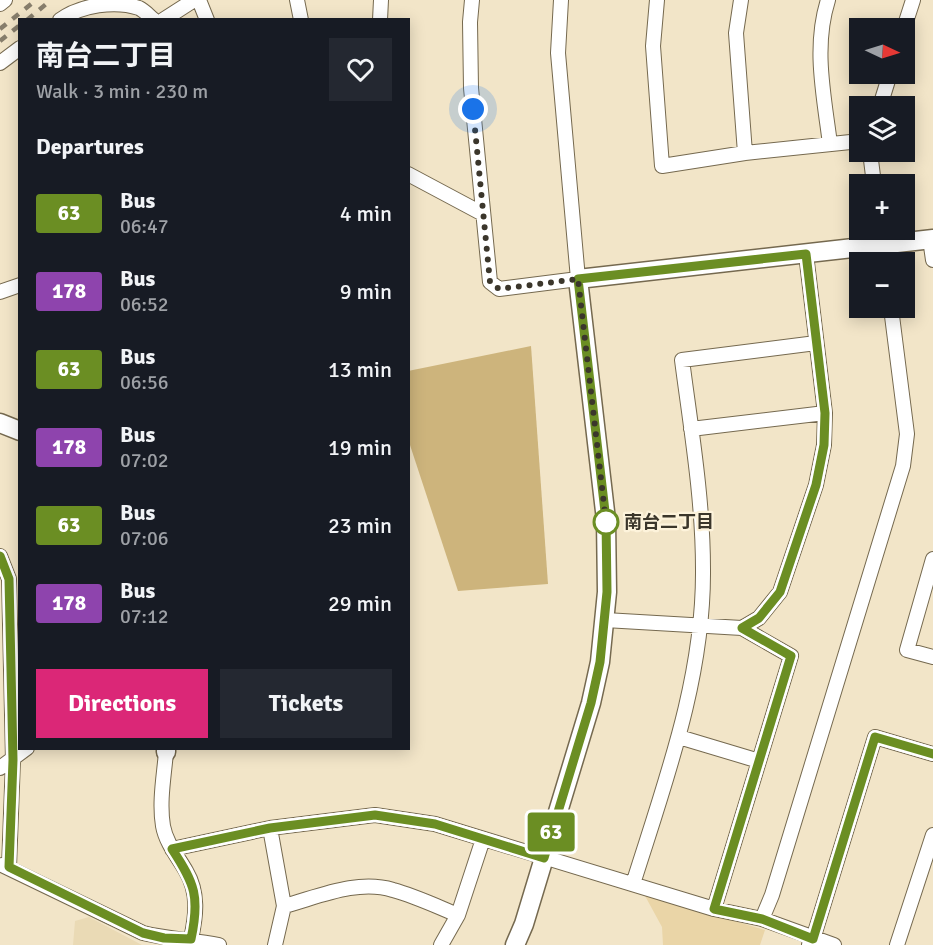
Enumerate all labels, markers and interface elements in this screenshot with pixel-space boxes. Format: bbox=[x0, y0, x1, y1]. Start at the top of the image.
north arrow bbox=[849, 18, 915, 84]
map controls bbox=[849, 18, 915, 318]
button: heart bbox=[329, 38, 392, 101]
text: 南台二丁目 bbox=[36, 39, 176, 73]
text: Walk · 3 min · 230 m bbox=[36, 79, 208, 104]
your location bbox=[458, 94, 488, 124]
button: layers bbox=[849, 96, 915, 162]
text: Departures bbox=[36, 133, 144, 160]
button: + bbox=[849, 174, 915, 240]
text: Bus bbox=[120, 187, 155, 214]
text: 63 bbox=[58, 200, 80, 226]
text: 4 min bbox=[340, 200, 392, 227]
text: 06:47 bbox=[120, 214, 169, 239]
button: − bbox=[849, 252, 915, 318]
text: Bus bbox=[120, 265, 155, 292]
text: 178 bbox=[52, 278, 86, 304]
text: 9 min bbox=[340, 278, 392, 305]
text: 06:52 bbox=[120, 292, 169, 317]
text: Bus bbox=[120, 343, 155, 370]
text: 63 bbox=[58, 356, 80, 382]
text: 13 min bbox=[328, 356, 392, 383]
text: 06:56 bbox=[120, 370, 169, 395]
text: Bus bbox=[120, 421, 155, 448]
text: 178 bbox=[52, 434, 86, 460]
text: 19 min bbox=[328, 434, 392, 461]
text: 07:02 bbox=[120, 448, 169, 473]
text: Bus bbox=[120, 499, 155, 526]
marker: 南台二丁目 bbox=[593, 509, 619, 535]
place label: 南台二丁目 bbox=[624, 511, 714, 533]
text: 63 bbox=[58, 512, 80, 538]
text: 23 min bbox=[328, 512, 392, 539]
text: 07:06 bbox=[120, 526, 169, 551]
text: Bus bbox=[120, 577, 155, 604]
text: 178 bbox=[52, 590, 86, 616]
text: 29 min bbox=[328, 590, 392, 617]
text: 07:12 bbox=[120, 604, 169, 629]
button: Directions bbox=[36, 669, 208, 738]
button: Tickets bbox=[220, 669, 392, 738]
line badge: 63 bbox=[524, 812, 578, 852]
text: 63 bbox=[540, 819, 562, 845]

